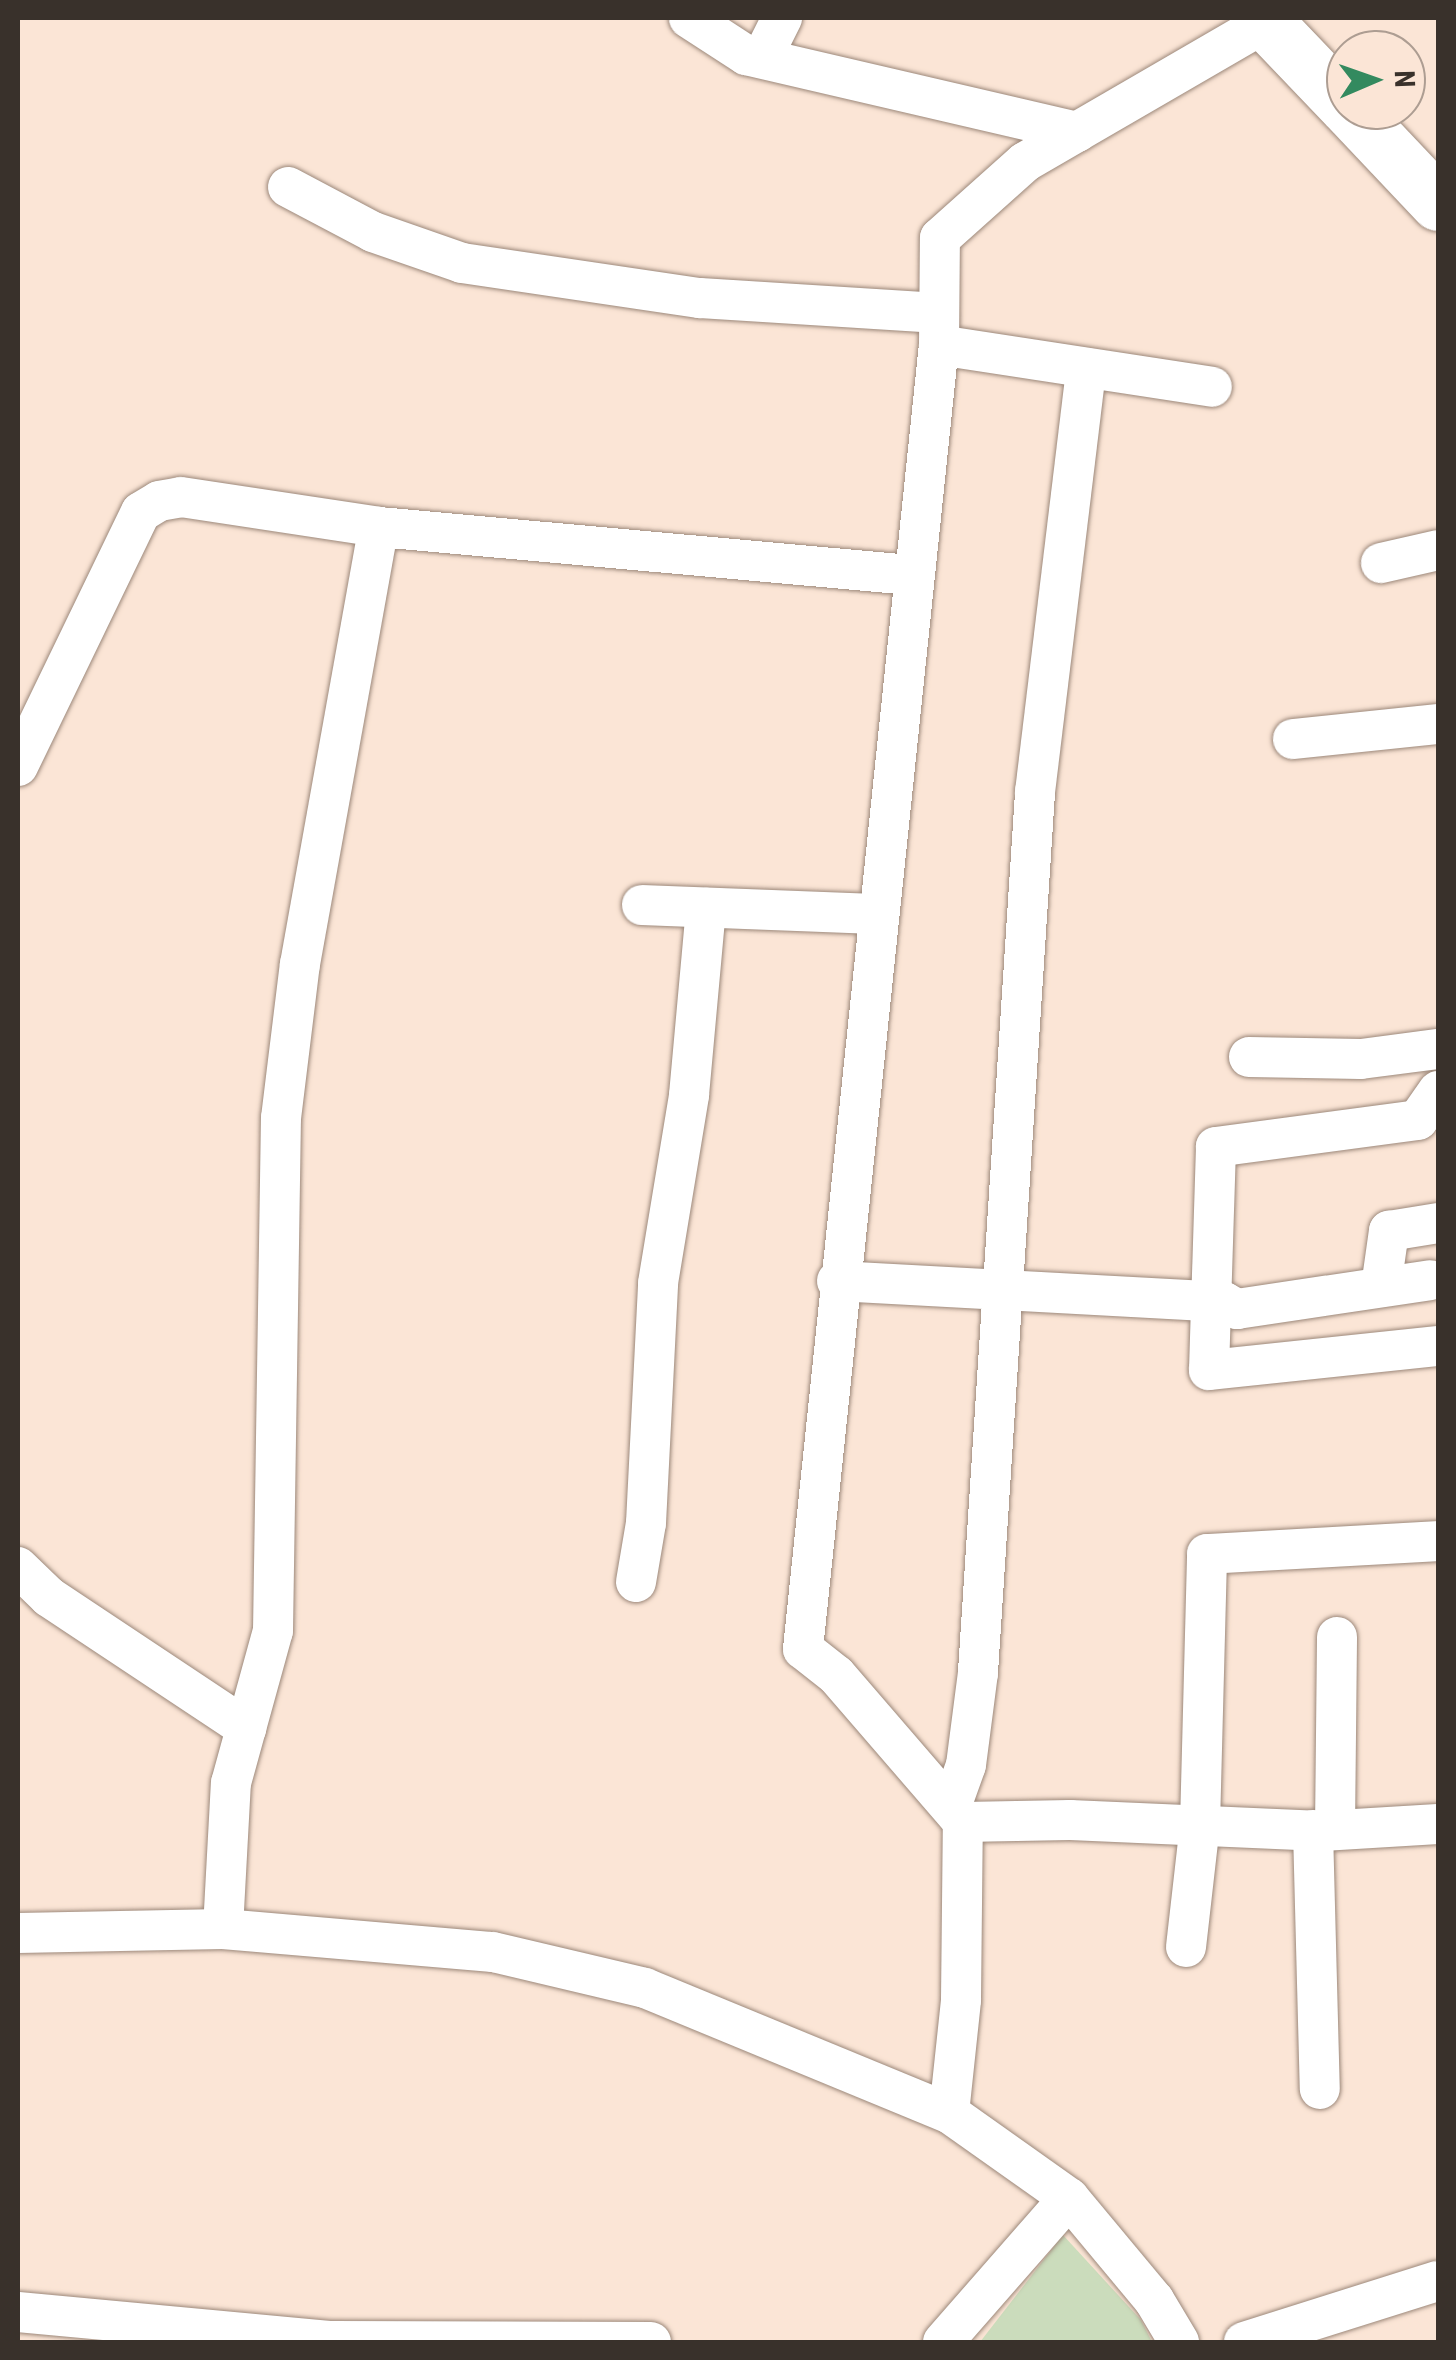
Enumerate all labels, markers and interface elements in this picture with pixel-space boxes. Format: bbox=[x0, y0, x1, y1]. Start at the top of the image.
north arrow bbox=[1326, 30, 1426, 130]
text: N bbox=[1388, 70, 1421, 88]

